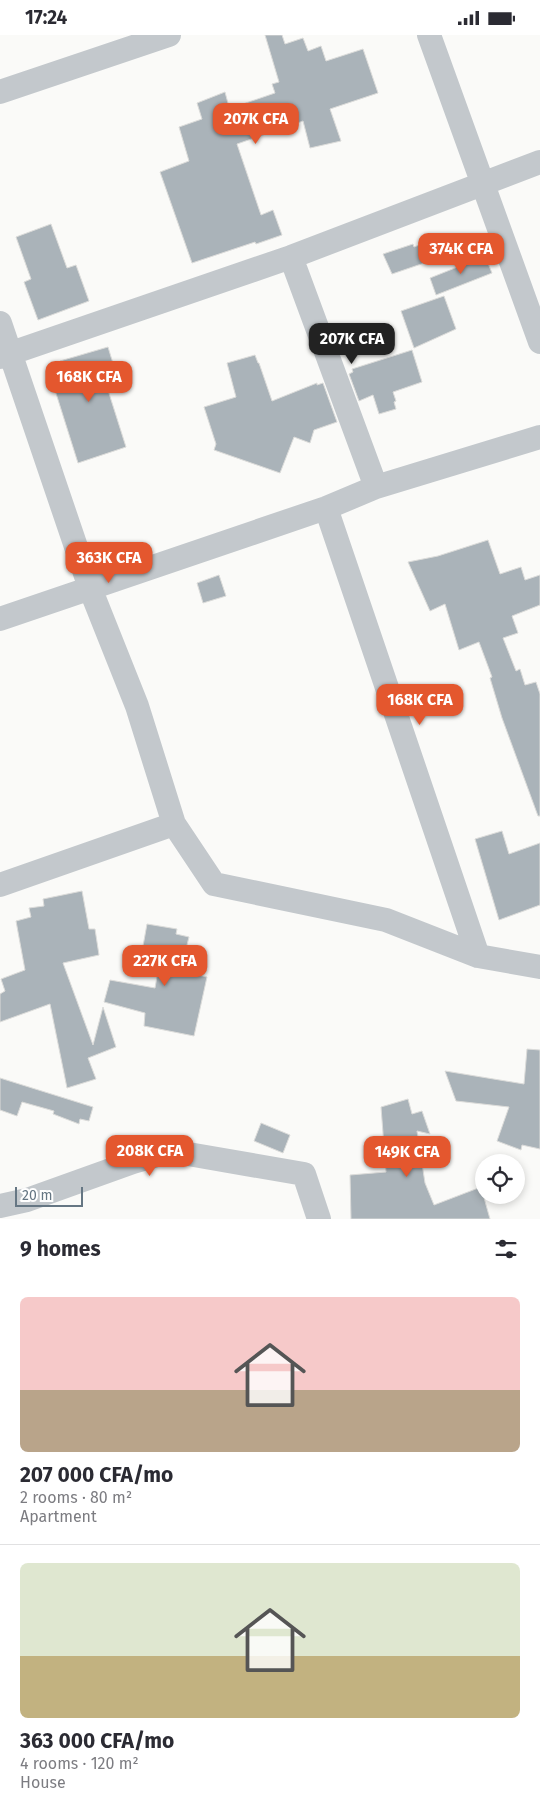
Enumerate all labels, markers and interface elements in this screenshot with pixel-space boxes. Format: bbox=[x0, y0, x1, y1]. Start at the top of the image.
text: 17:24 bbox=[25, 6, 67, 29]
pin: 207K CFA bbox=[204, 103, 308, 145]
text: 207K CFA bbox=[224, 109, 288, 128]
pin: 374K CFA bbox=[409, 233, 513, 275]
text: 374K CFA bbox=[429, 239, 493, 258]
pin: 207K CFA bbox=[300, 323, 404, 365]
text: 207K CFA bbox=[320, 329, 384, 348]
pin: 168K CFA bbox=[37, 361, 141, 403]
text: 168K CFA bbox=[56, 367, 122, 386]
pin: 363K CFA bbox=[57, 541, 161, 584]
text: 363K CFA bbox=[76, 548, 142, 567]
pin: 168K CFA bbox=[368, 683, 472, 726]
text: 168K CFA bbox=[387, 690, 453, 709]
pin: 227K CFA bbox=[113, 945, 217, 987]
text: 227K CFA bbox=[133, 951, 197, 970]
pin: 208K CFA bbox=[98, 1135, 202, 1177]
pin: 149K CFA bbox=[355, 1135, 459, 1178]
text: 208K CFA bbox=[117, 1141, 183, 1160]
text: 149K CFA bbox=[375, 1142, 439, 1161]
map controls bbox=[475, 1154, 525, 1204]
button: locate bbox=[475, 1154, 525, 1204]
scale bar bbox=[15, 1184, 82, 1207]
text: 20 m bbox=[22, 1187, 52, 1204]
icon: filters bbox=[492, 1235, 520, 1263]
text: 9 homes bbox=[20, 1236, 101, 1262]
icon: home bbox=[225, 1330, 315, 1420]
text: 207 000 CFA/mo bbox=[20, 1462, 173, 1488]
text: 2 rooms · 80 m² bbox=[20, 1488, 132, 1507]
text: Apartment bbox=[20, 1507, 97, 1526]
icon: home bbox=[225, 1595, 315, 1685]
text: 363 000 CFA/mo bbox=[20, 1728, 174, 1754]
text: 4 rooms · 120 m² bbox=[20, 1754, 139, 1773]
text: House bbox=[20, 1773, 66, 1792]

